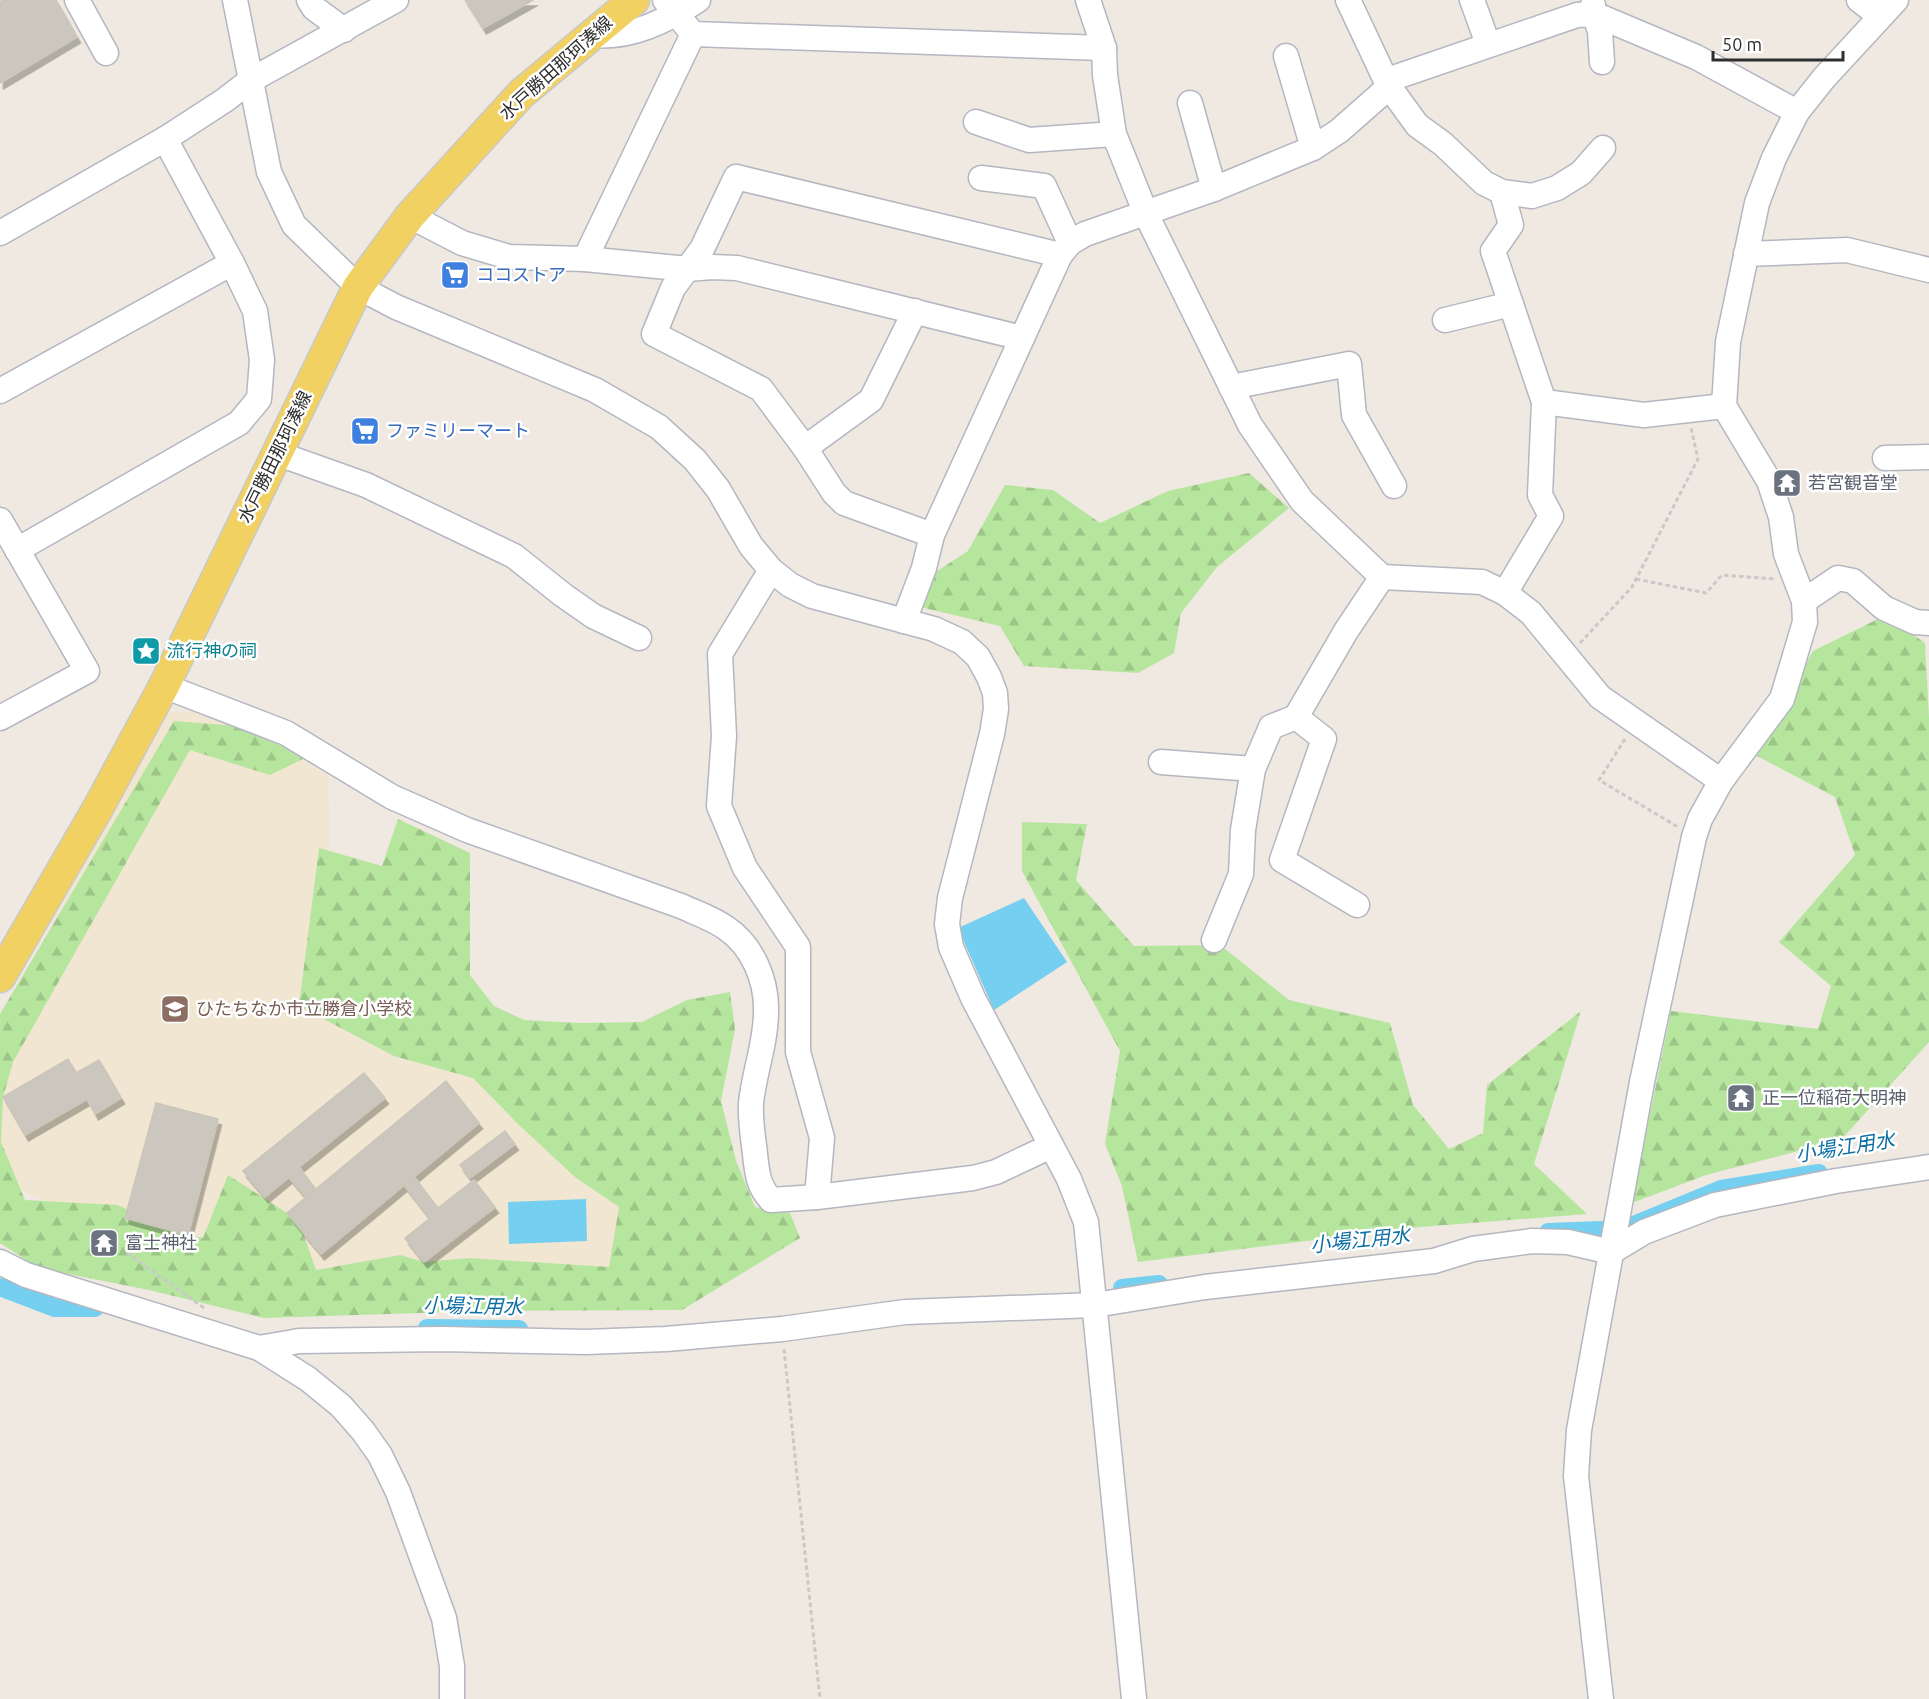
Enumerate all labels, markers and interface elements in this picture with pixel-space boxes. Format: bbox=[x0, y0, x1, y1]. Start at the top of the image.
street label: 水戸勝田那珂湊線 bbox=[495, 12, 616, 123]
scale bar bbox=[1713, 24, 1844, 62]
text: 50 m bbox=[1722, 34, 1762, 54]
supermarket icon: ココストア bbox=[439, 259, 471, 291]
place label: ココストア bbox=[476, 264, 566, 284]
street label: 水戸勝田那珂湊線 bbox=[234, 387, 315, 526]
supermarket icon: ファミリーマート bbox=[349, 415, 381, 447]
place label: ファミリーマート bbox=[386, 420, 530, 440]
temple icon: 若宮観音堂 bbox=[1771, 467, 1803, 499]
place label: 若宮観音堂 bbox=[1808, 472, 1898, 492]
place icon: 流行神の祠 bbox=[130, 635, 162, 667]
place label: 流行神の祠 bbox=[167, 640, 257, 660]
school or university icon: ひたちなか市立勝倉小学校 bbox=[159, 993, 191, 1025]
place label: ひたちなか市立勝倉小学校 bbox=[196, 998, 412, 1018]
temple icon: 正一位稲荷大明神 bbox=[1725, 1082, 1757, 1114]
place label: 正一位稲荷大明神 bbox=[1762, 1087, 1906, 1107]
water label: 小場江用水 bbox=[1794, 1127, 1898, 1166]
water label: 小場江用水 bbox=[1309, 1223, 1413, 1256]
temple icon: 富士神社 bbox=[88, 1227, 120, 1259]
place label: 富士神社 bbox=[125, 1232, 197, 1252]
water label: 小場江用水 bbox=[423, 1293, 525, 1318]

